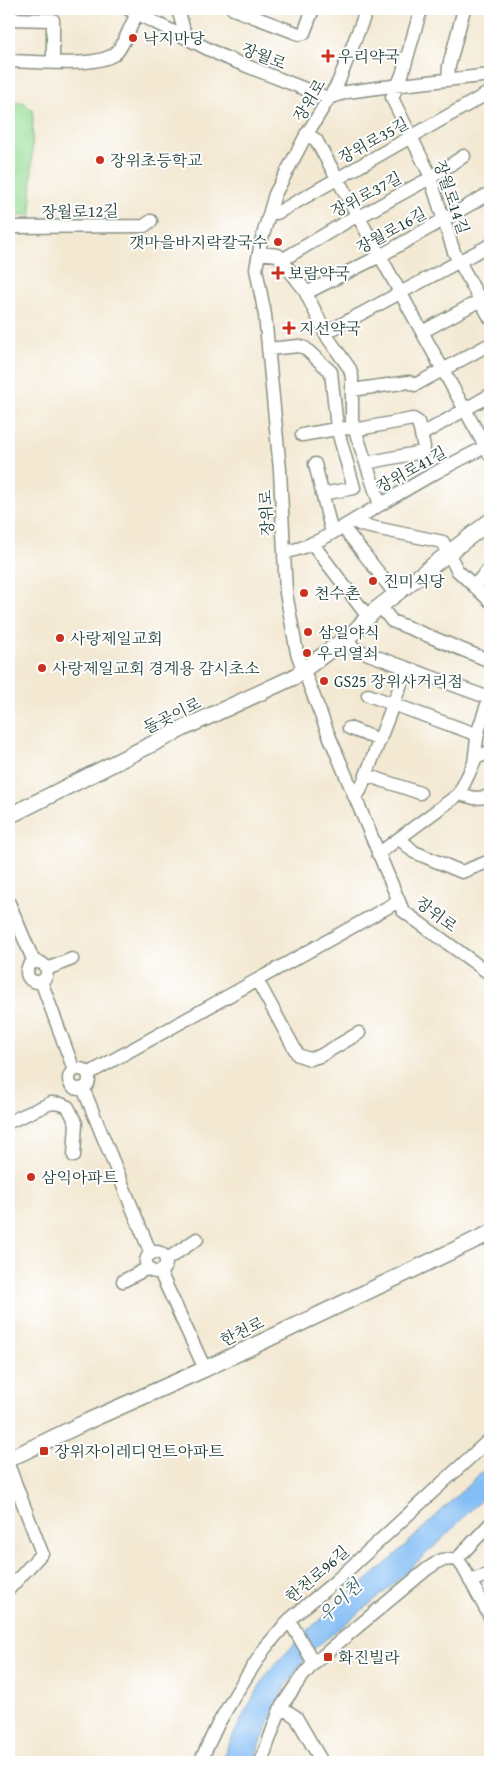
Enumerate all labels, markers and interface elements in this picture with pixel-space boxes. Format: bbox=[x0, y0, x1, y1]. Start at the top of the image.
place label: 낙지마당 bbox=[143, 26, 205, 50]
marker: 낙지마당 bbox=[127, 32, 139, 44]
street label: 장월로 bbox=[238, 36, 290, 76]
place label: 우리약국 bbox=[338, 44, 400, 68]
marker: 우리약국 bbox=[322, 50, 334, 62]
street label: 장위로 bbox=[287, 73, 332, 126]
street label: 장위로35길 bbox=[333, 111, 413, 169]
place label: 장위초등학교 bbox=[110, 148, 203, 172]
marker: 장위초등학교 bbox=[94, 154, 106, 166]
street label: 장월로14길 bbox=[428, 157, 476, 237]
street label: 장위로37길 bbox=[326, 165, 406, 223]
street label: 장월로12길 bbox=[41, 198, 119, 224]
street label: 장월로16길 bbox=[351, 201, 431, 259]
place label: 갯마을바지락칼국수 bbox=[129, 230, 268, 254]
marker: 갯마을바지락칼국수 bbox=[272, 236, 284, 248]
place label: 보람약국 bbox=[288, 261, 350, 285]
marker: 보람약국 bbox=[272, 267, 284, 279]
place label: 지선약국 bbox=[299, 316, 361, 340]
marker: 지선약국 bbox=[283, 322, 295, 334]
street label: 장위로41길 bbox=[371, 440, 451, 498]
street label: 장위로 bbox=[253, 489, 279, 537]
place label: 진미식당 bbox=[383, 569, 445, 593]
marker: 진미식당 bbox=[367, 575, 379, 587]
place label: 천수촌 bbox=[314, 581, 360, 605]
marker: 천수촌 bbox=[298, 587, 310, 599]
place label: 삼일야식 bbox=[318, 620, 380, 644]
place label: 사랑제일교회 bbox=[70, 626, 163, 650]
marker: 삼일야식 bbox=[302, 626, 314, 638]
marker: 사랑제일교회 bbox=[54, 632, 66, 644]
place label: 우리열쇠 bbox=[317, 641, 379, 665]
marker: 우리열쇠 bbox=[301, 647, 313, 659]
place label: 사랑제일교회 경계용 감시초소 bbox=[52, 656, 260, 680]
marker: 사랑제일교회 경계용 감시초소 bbox=[36, 662, 48, 674]
place label: GS25 장위사거리점 bbox=[334, 669, 463, 693]
marker: GS25 장위사거리점 bbox=[318, 675, 330, 687]
street label: 돌곶이로 bbox=[139, 690, 206, 739]
street label: 장위로 bbox=[411, 890, 463, 938]
place label: 삼익아파트 bbox=[41, 1165, 119, 1189]
marker: 삼익아파트 bbox=[25, 1171, 37, 1183]
street label: 한천로 bbox=[216, 1310, 269, 1352]
place label: 장위자이레디언트아파트 bbox=[54, 1439, 225, 1463]
marker: 장위자이레디언트아파트 bbox=[38, 1445, 50, 1457]
street label: 한천로96길 bbox=[280, 1540, 354, 1608]
water label: 우이천 bbox=[312, 1572, 369, 1628]
place label: 화진빌라 bbox=[338, 1645, 400, 1669]
marker: 화진빌라 bbox=[322, 1651, 334, 1663]

